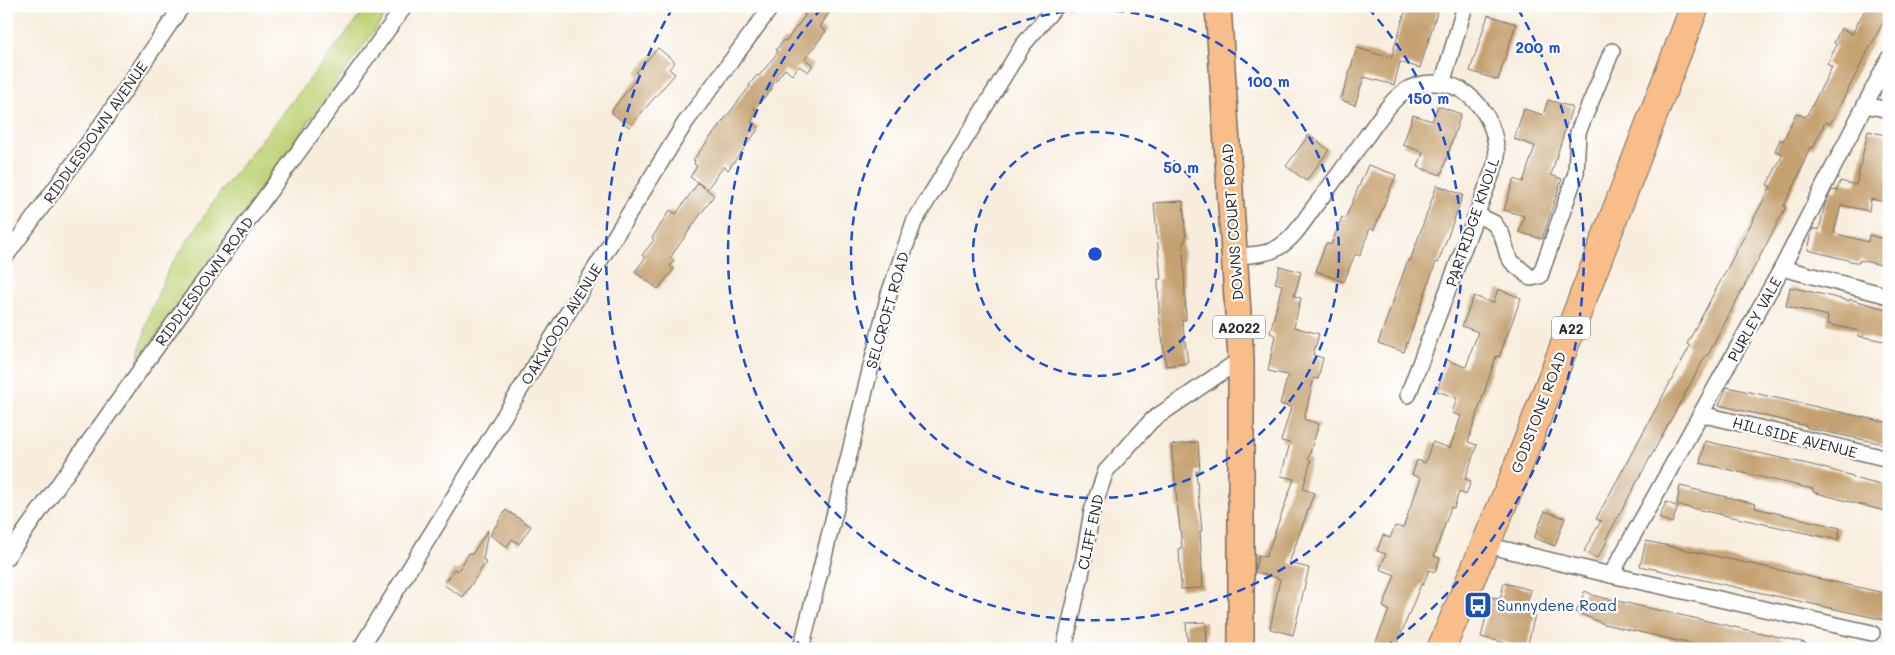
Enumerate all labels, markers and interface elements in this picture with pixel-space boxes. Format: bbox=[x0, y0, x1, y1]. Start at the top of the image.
text: 200 m bbox=[1516, 37, 1561, 57]
street label: RIDDLESDOWN AVENUE bbox=[38, 57, 152, 207]
text: 100 m bbox=[1246, 71, 1290, 91]
text: 150 m bbox=[1407, 88, 1449, 108]
street label: DOWNS COURT ROAD bbox=[1217, 143, 1247, 301]
street label: PARTRIDGE KNOLL bbox=[1441, 155, 1503, 289]
text: 50 m bbox=[1163, 157, 1199, 177]
street label: RIDDLESDOWN ROAD bbox=[150, 212, 258, 350]
centre of rings bbox=[1086, 245, 1104, 263]
street label: SELCROFT ROAD bbox=[861, 249, 913, 371]
street label: OAKWOOD AVENUE bbox=[516, 259, 607, 388]
street label: PURLEY VALE bbox=[1722, 273, 1786, 365]
road number: A2022 bbox=[1213, 316, 1265, 338]
road number: A22 bbox=[1552, 316, 1590, 339]
street label: GODSTONE ROAD bbox=[1506, 348, 1570, 476]
street label: HILLSIDE AVENUE bbox=[1731, 412, 1860, 462]
street label: CLIFF END bbox=[1072, 492, 1108, 572]
bus stop icon: Sunnydene Road bbox=[1463, 590, 1493, 620]
place label: Sunnydene Road bbox=[1497, 595, 1617, 615]

